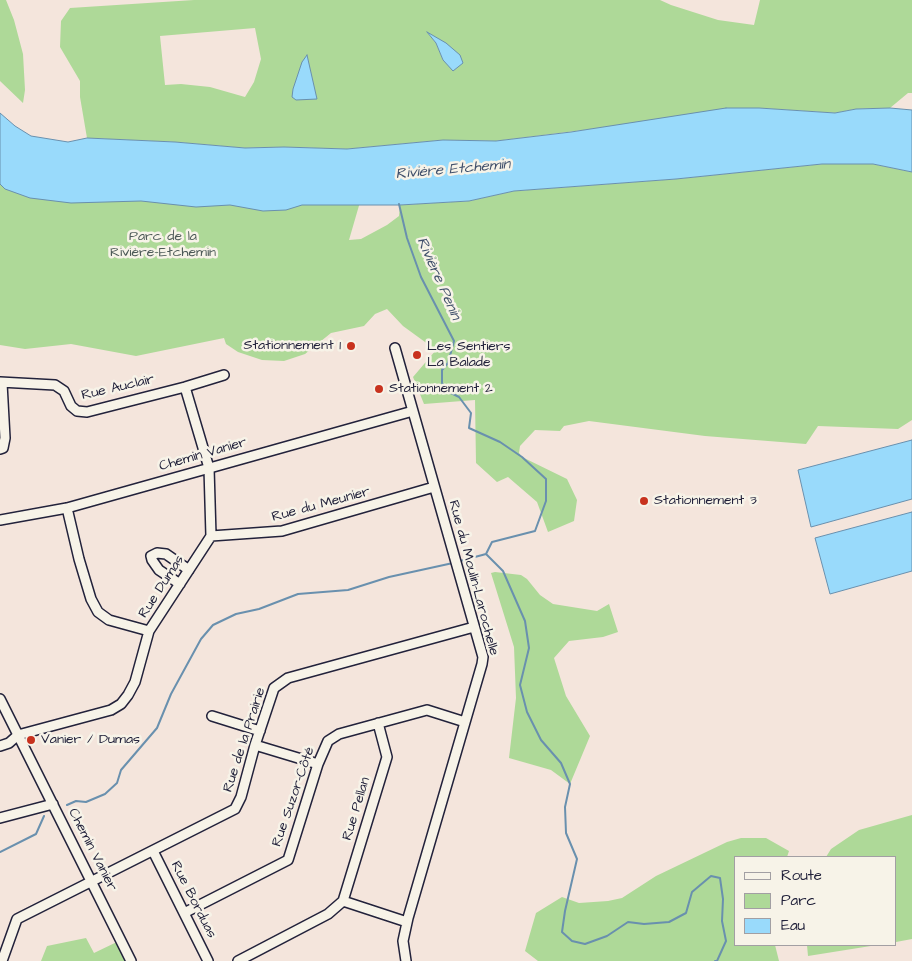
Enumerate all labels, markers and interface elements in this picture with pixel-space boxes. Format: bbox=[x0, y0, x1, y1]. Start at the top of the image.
water label: Rivière Etchemin bbox=[395, 156, 511, 184]
park label: Parc de la Rivière-Etchemin bbox=[110, 229, 216, 262]
water label: Rivière Penin bbox=[412, 235, 464, 323]
place label: Stationnement 1 bbox=[243, 338, 341, 354]
place label: Les Sentiers La Balade bbox=[427, 339, 511, 372]
marker: Stationnement 1 bbox=[345, 340, 357, 352]
marker: Les Sentiers La Balade bbox=[411, 349, 423, 361]
street label: Rue Auclair bbox=[80, 371, 156, 405]
place label: Stationnement 2 bbox=[389, 381, 493, 397]
marker: Stationnement 2 bbox=[373, 383, 385, 395]
street label: Chemin Vanier bbox=[157, 434, 249, 476]
street label: Rue du Meunier bbox=[270, 484, 372, 526]
place label: Stationnement 3 bbox=[654, 493, 757, 509]
marker: Stationnement 3 bbox=[638, 495, 650, 507]
street label: Rue du Moulin-Larochelle bbox=[444, 498, 502, 658]
street label: Rue Dumas bbox=[135, 552, 189, 622]
street label: Rue de la Prairie bbox=[220, 686, 270, 794]
place label: Vanier / Dumas bbox=[41, 732, 140, 748]
marker: Vanier / Dumas bbox=[25, 734, 37, 746]
street label: Rue Suzor-Côté bbox=[269, 745, 319, 849]
street label: Rue Pellan bbox=[339, 775, 375, 843]
street label: Chemin Vanier bbox=[64, 806, 120, 894]
legend bbox=[734, 856, 897, 946]
street label: Rue Borduas bbox=[166, 859, 220, 941]
text: Route bbox=[781, 865, 822, 886]
text: Parc bbox=[781, 890, 816, 911]
text: Eau bbox=[781, 915, 805, 936]

